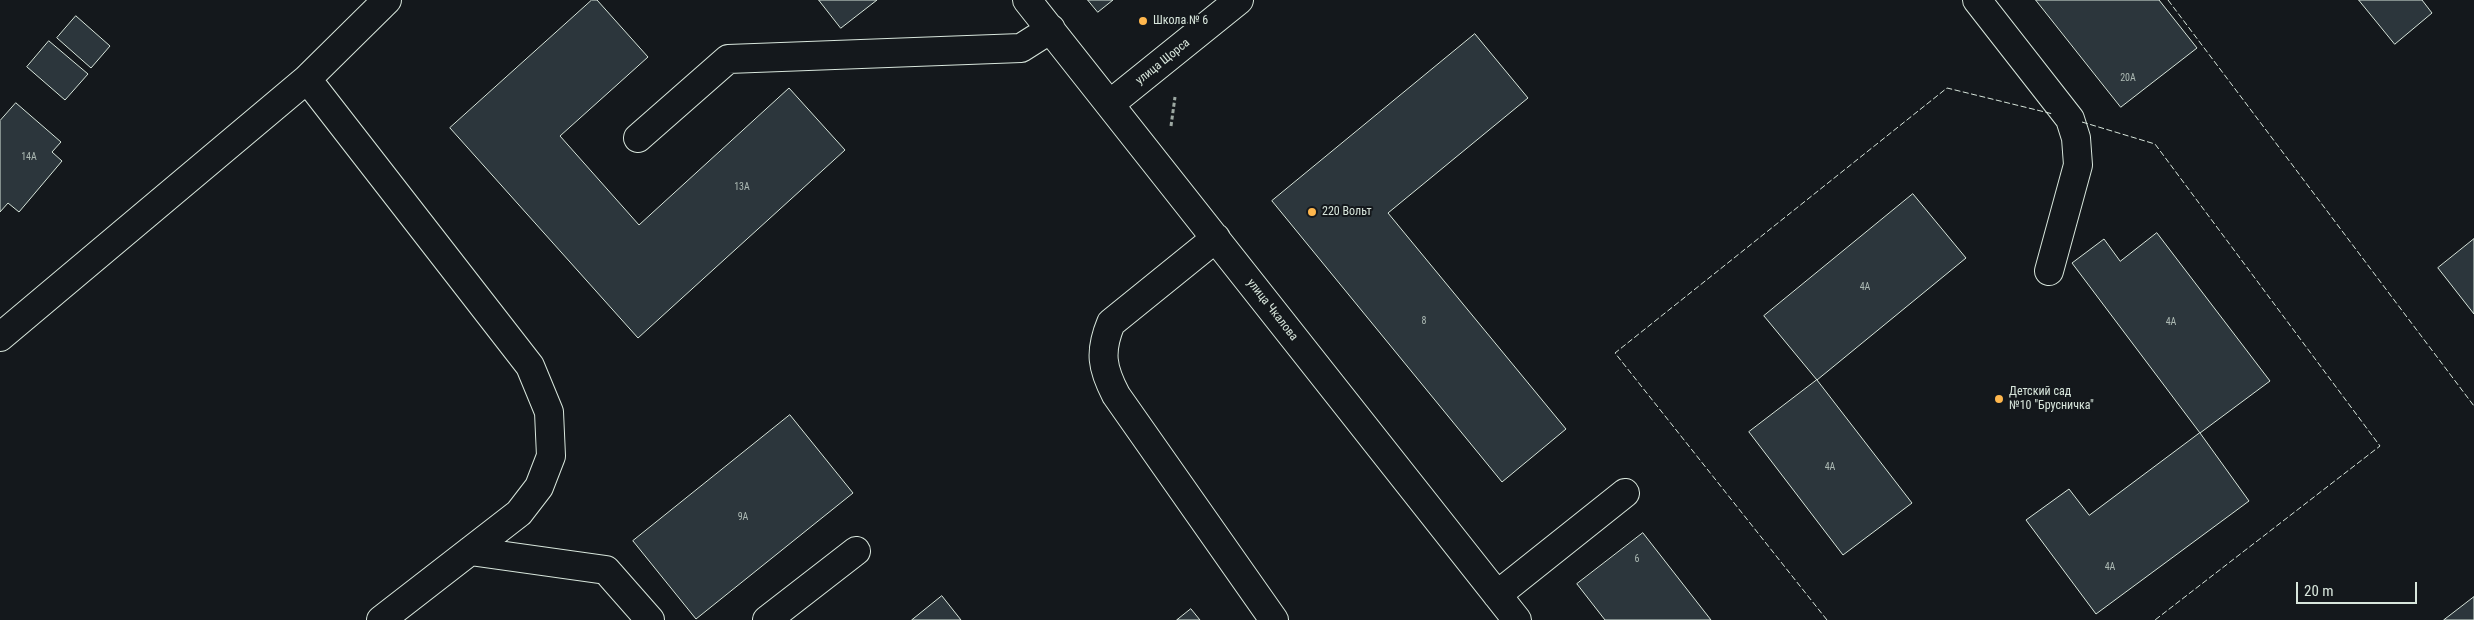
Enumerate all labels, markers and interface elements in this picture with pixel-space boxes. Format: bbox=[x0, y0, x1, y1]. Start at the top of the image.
place label: Школа № 6 bbox=[1153, 14, 1208, 28]
marker: Школа № 6 bbox=[1137, 15, 1149, 27]
street label: улица Щорса bbox=[1133, 36, 1193, 88]
house number: 20А bbox=[2120, 72, 2136, 84]
house number: 14А bbox=[21, 151, 37, 163]
house number: 13А bbox=[734, 181, 750, 193]
place label: 220 Вольт bbox=[1322, 205, 1372, 219]
marker: 220 Вольт bbox=[1306, 206, 1318, 218]
street label: улица Чкалова bbox=[1243, 276, 1301, 344]
house number: 4А bbox=[1860, 281, 1870, 293]
house number: 8 bbox=[1422, 315, 1426, 327]
house number: 4А bbox=[2166, 316, 2176, 328]
place label: Детский сад №10 "Брусничка" bbox=[2009, 385, 2094, 413]
marker: Детский сад №10 "Брусничка" bbox=[1993, 393, 2005, 405]
house number: 4А bbox=[1825, 461, 1835, 473]
house number: 9А bbox=[738, 511, 748, 523]
house number: 6 bbox=[1635, 553, 1639, 565]
house number: 4А bbox=[2105, 561, 2115, 573]
scale bar bbox=[2299, 572, 2420, 604]
text: 20 m bbox=[2304, 582, 2334, 600]

